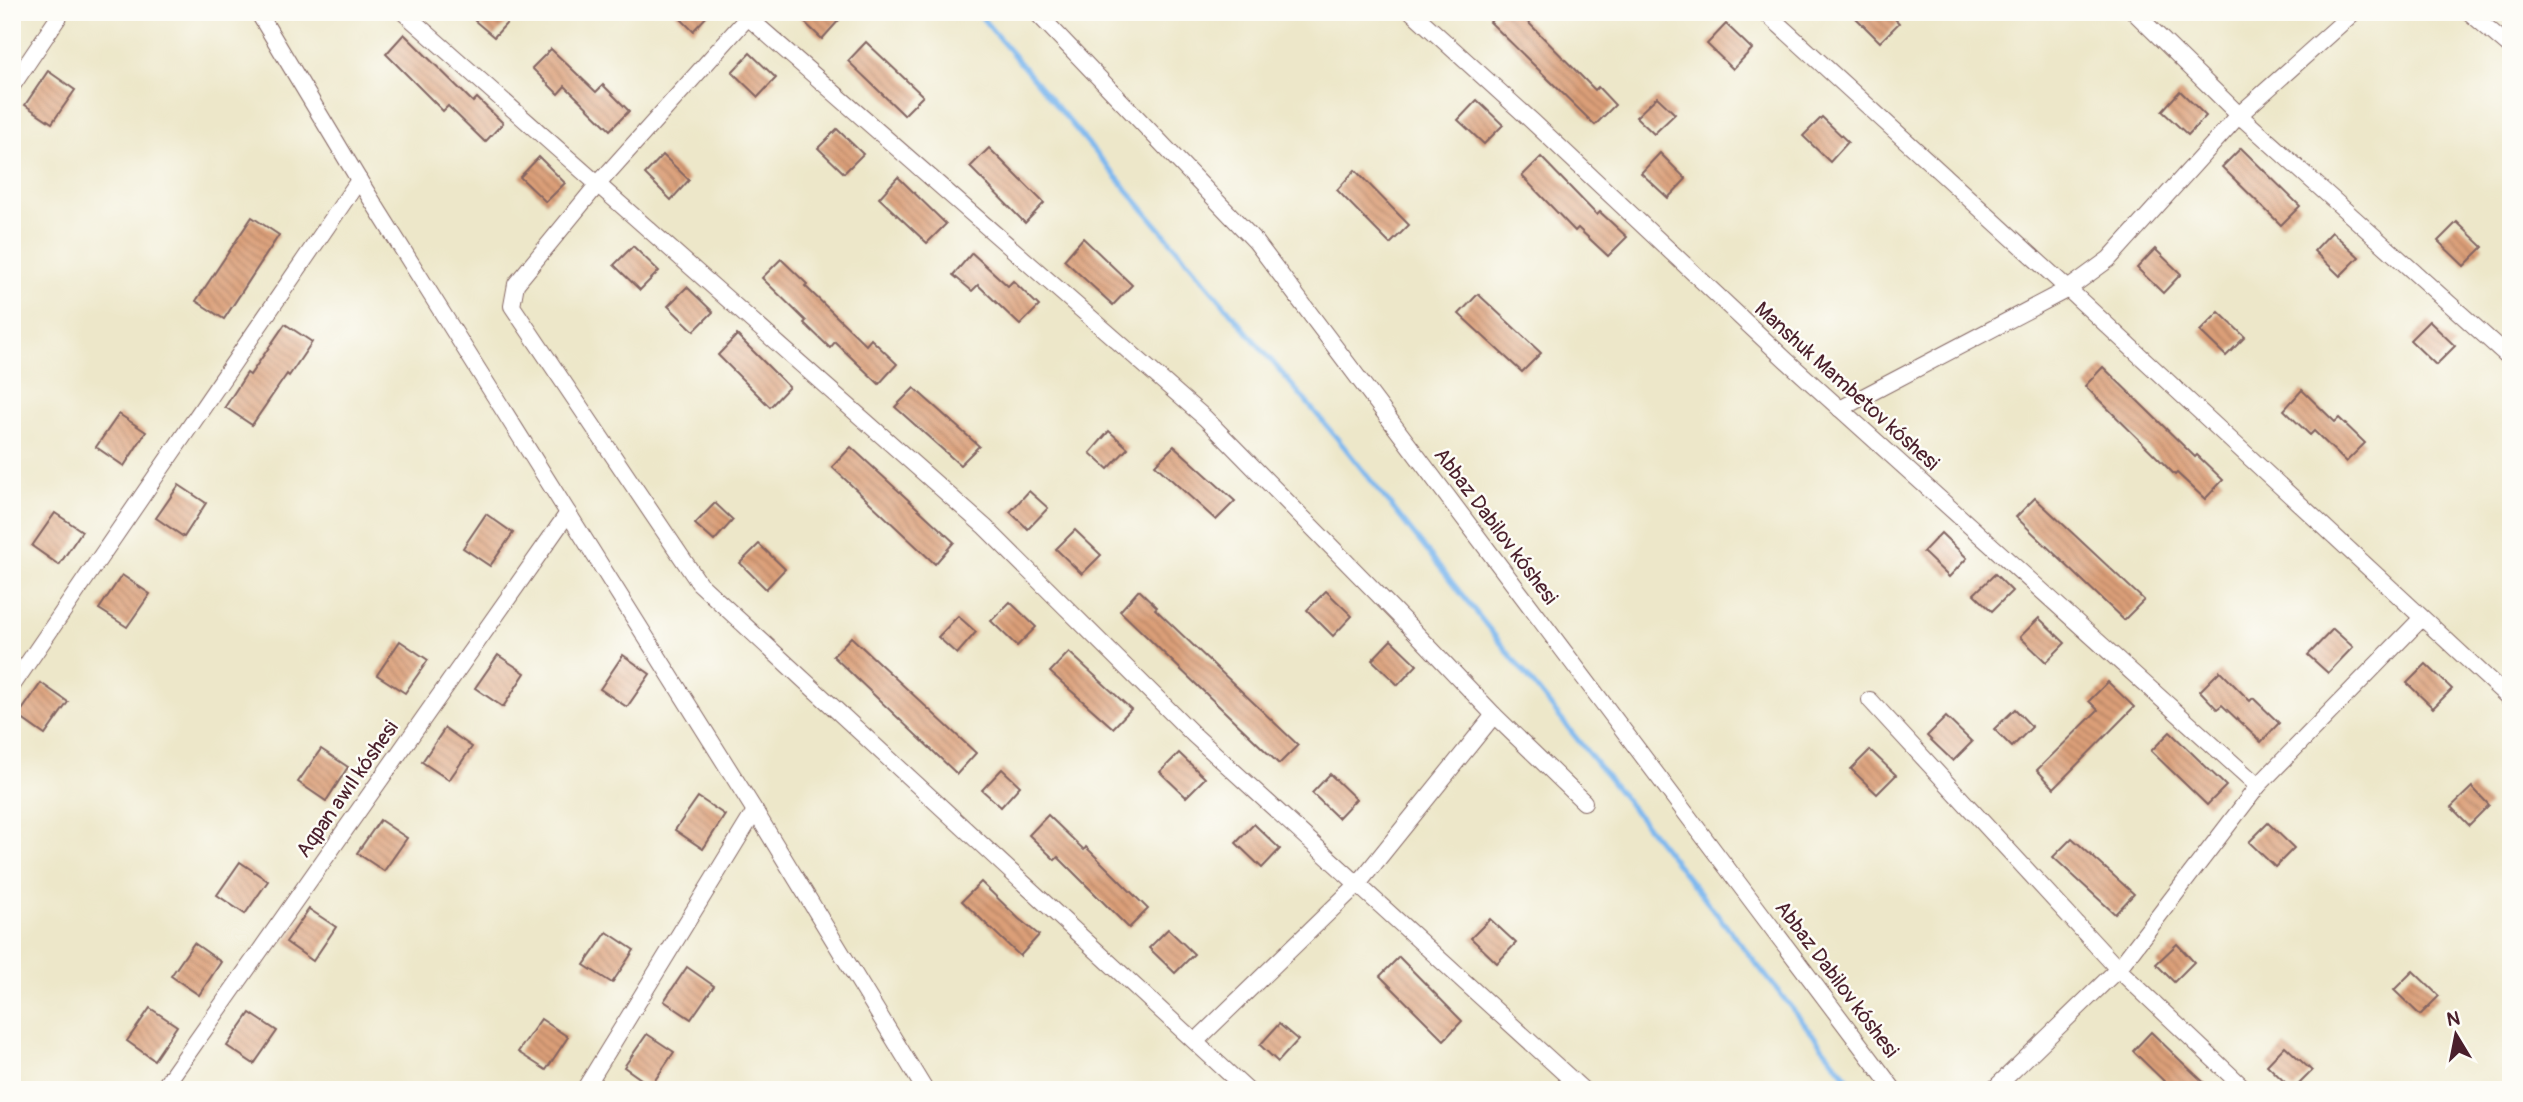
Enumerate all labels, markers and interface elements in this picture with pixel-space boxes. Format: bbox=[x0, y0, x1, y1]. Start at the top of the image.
street label: Manshuk Mambetov kóshesi bbox=[1749, 296, 1945, 477]
street label: Abbaz Dabilov kóshesi bbox=[1428, 442, 1564, 610]
street label: Aqpan awıl kóshesi bbox=[290, 715, 405, 863]
street label: Abbaz Dabilov kóshesi bbox=[1769, 895, 1905, 1063]
north arrow bbox=[2422, 1000, 2492, 1070]
text: N bbox=[2445, 1006, 2462, 1032]

